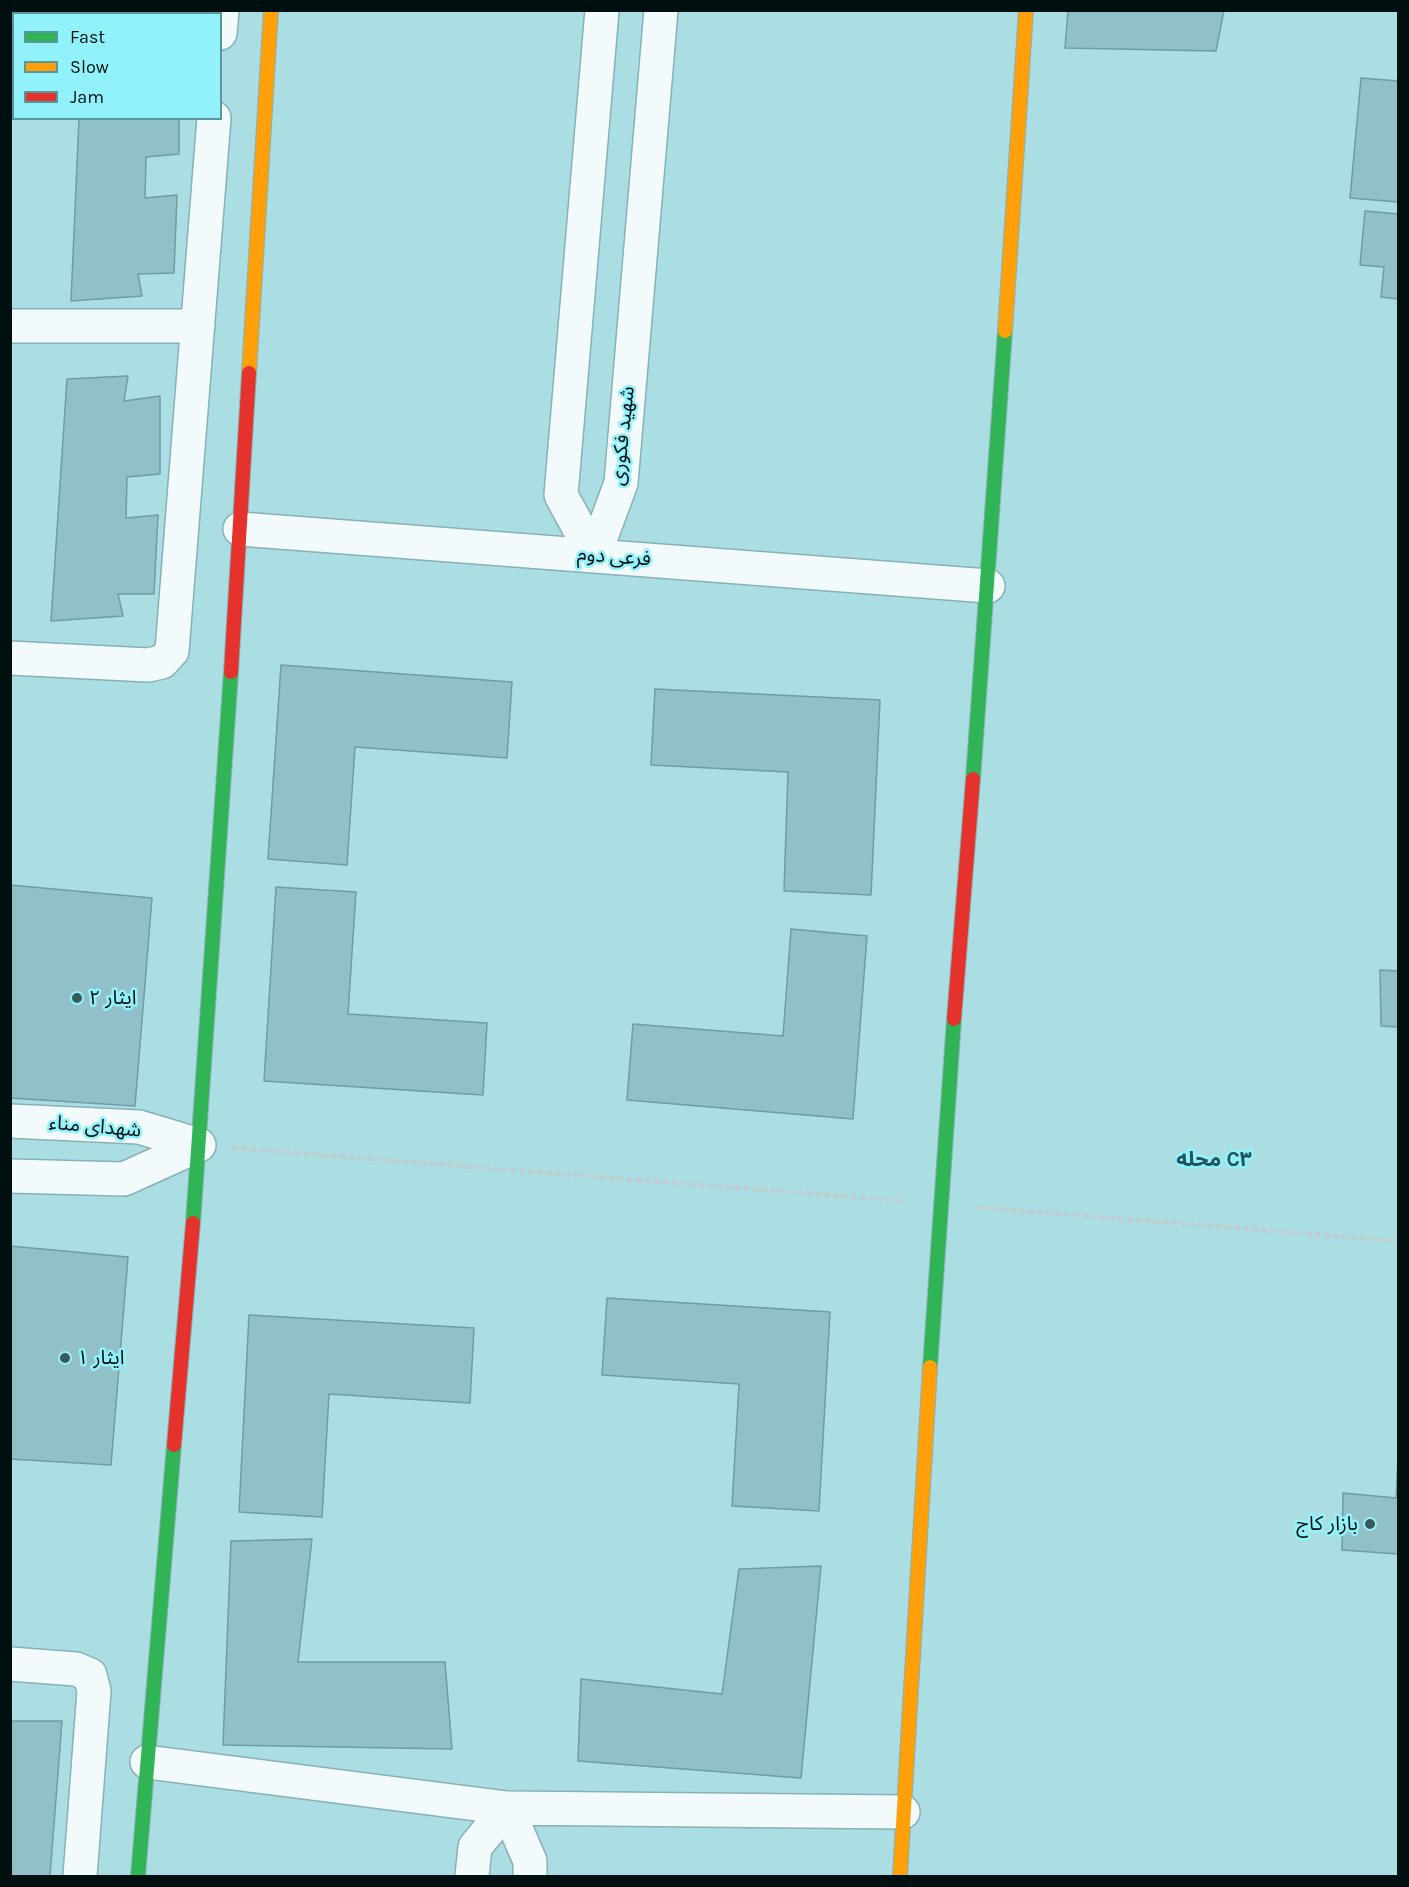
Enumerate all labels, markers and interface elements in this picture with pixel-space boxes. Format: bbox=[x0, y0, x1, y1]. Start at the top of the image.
legend bbox=[12, 12, 222, 120]
text: Fast bbox=[70, 26, 105, 48]
text: Slow bbox=[70, 56, 109, 78]
text: Jam bbox=[70, 86, 104, 108]
street label: شهید فکوری bbox=[606, 385, 640, 487]
street label: فرعی دوم bbox=[576, 542, 652, 572]
place label: ایثار ۲ bbox=[89, 986, 137, 1010]
marker: ایثار ۲ bbox=[70, 991, 84, 1005]
street label: شهدای مناء bbox=[48, 1111, 142, 1143]
district label: محله C۳ bbox=[1176, 1147, 1252, 1173]
place label: ایثار ۱ bbox=[77, 1346, 125, 1370]
marker: ایثار ۱ bbox=[58, 1351, 72, 1365]
place label: بازار کاج bbox=[1296, 1512, 1358, 1536]
marker: بازار کاج bbox=[1363, 1517, 1377, 1531]

